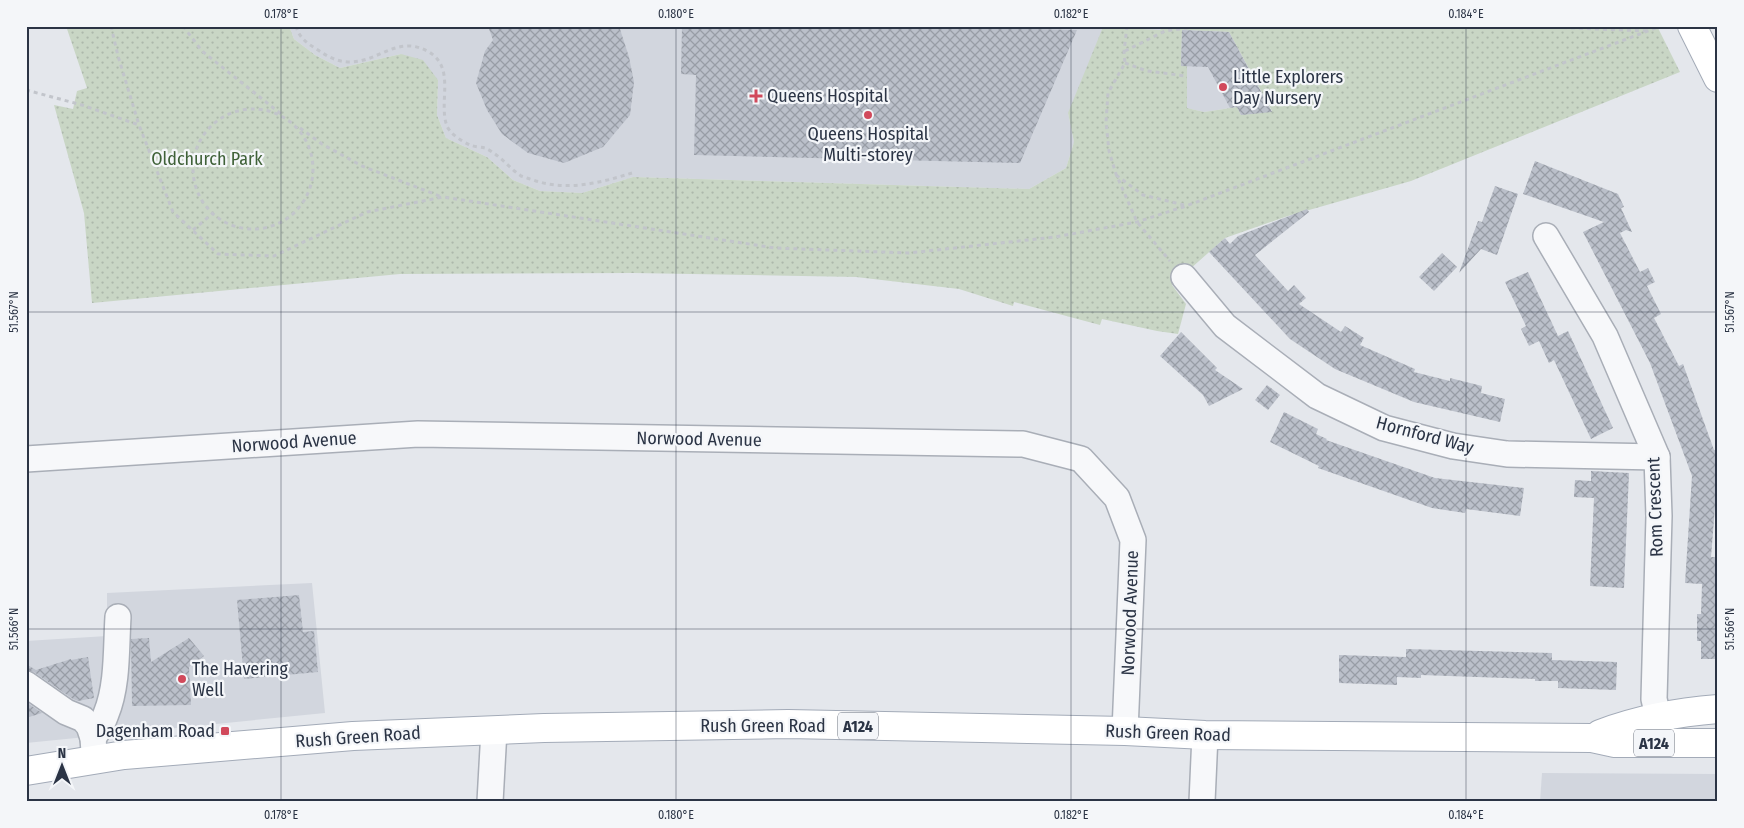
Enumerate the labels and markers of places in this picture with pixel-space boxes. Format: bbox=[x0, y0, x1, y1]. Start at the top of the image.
place label: Little Explorers Day Nursery bbox=[1233, 66, 1344, 109]
marker: Little Explorers Day Nursery bbox=[1217, 81, 1229, 93]
place label: Queens Hospital bbox=[767, 85, 888, 107]
marker: Queens Hospital bbox=[749, 89, 763, 103]
marker: Queens Hospital Multi-storey bbox=[862, 109, 874, 121]
place label: Queens Hospital Multi-storey bbox=[807, 123, 929, 166]
place label: The Havering Well bbox=[192, 658, 289, 701]
marker: The Havering Well bbox=[176, 673, 188, 685]
place label: Dagenham Road bbox=[96, 720, 215, 742]
marker: Dagenham Road bbox=[219, 725, 231, 737]

